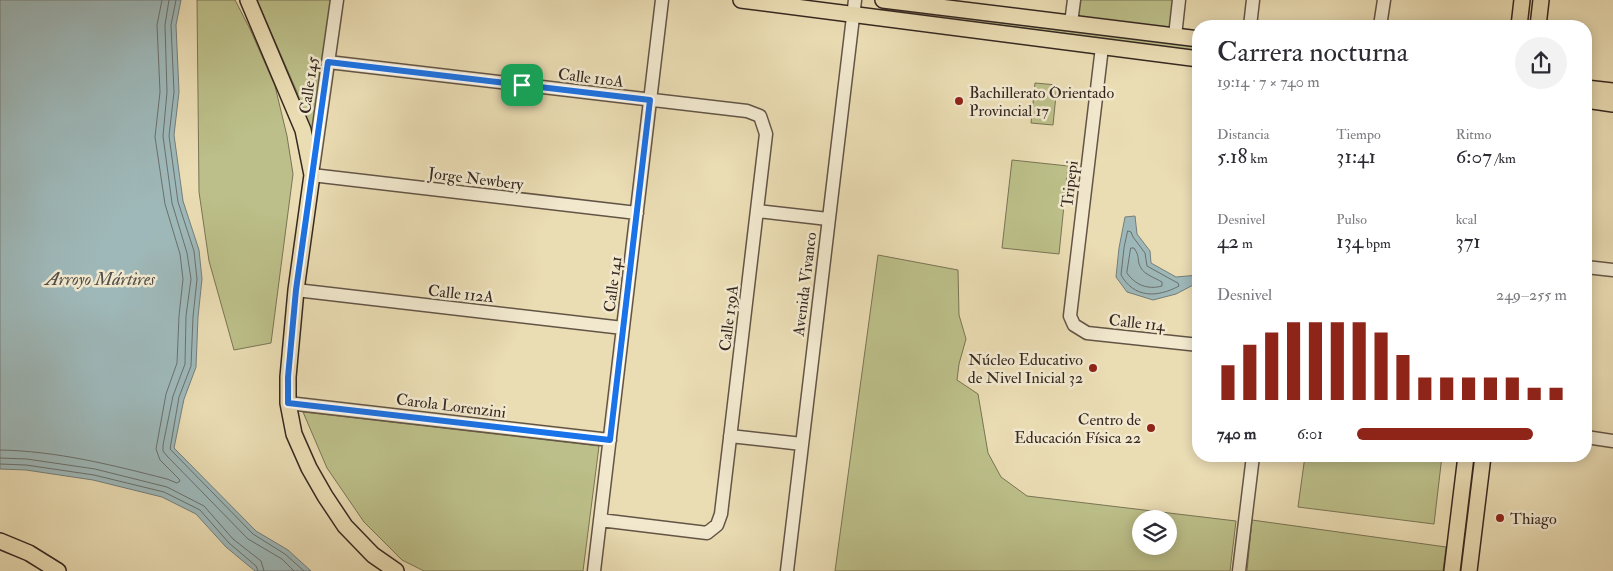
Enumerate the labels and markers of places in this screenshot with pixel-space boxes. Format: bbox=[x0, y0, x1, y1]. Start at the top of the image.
pin bbox=[501, 64, 543, 106]
place label: Bachillerato Orientado Provincial 17 bbox=[969, 83, 1114, 121]
marker: Bachillerato Orientado Provincial 17 bbox=[953, 95, 965, 107]
place label: Núcleo Educativo de Nivel Inicial 32 bbox=[968, 350, 1083, 388]
marker: Núcleo Educativo de Nivel Inicial 32 bbox=[1087, 362, 1099, 374]
place label: Centro de Educación Física 22 bbox=[1014, 410, 1141, 448]
marker: Centro de Educación Física 22 bbox=[1145, 422, 1157, 434]
place label: Thiago bbox=[1510, 509, 1557, 529]
marker: Thiago bbox=[1494, 512, 1506, 524]

